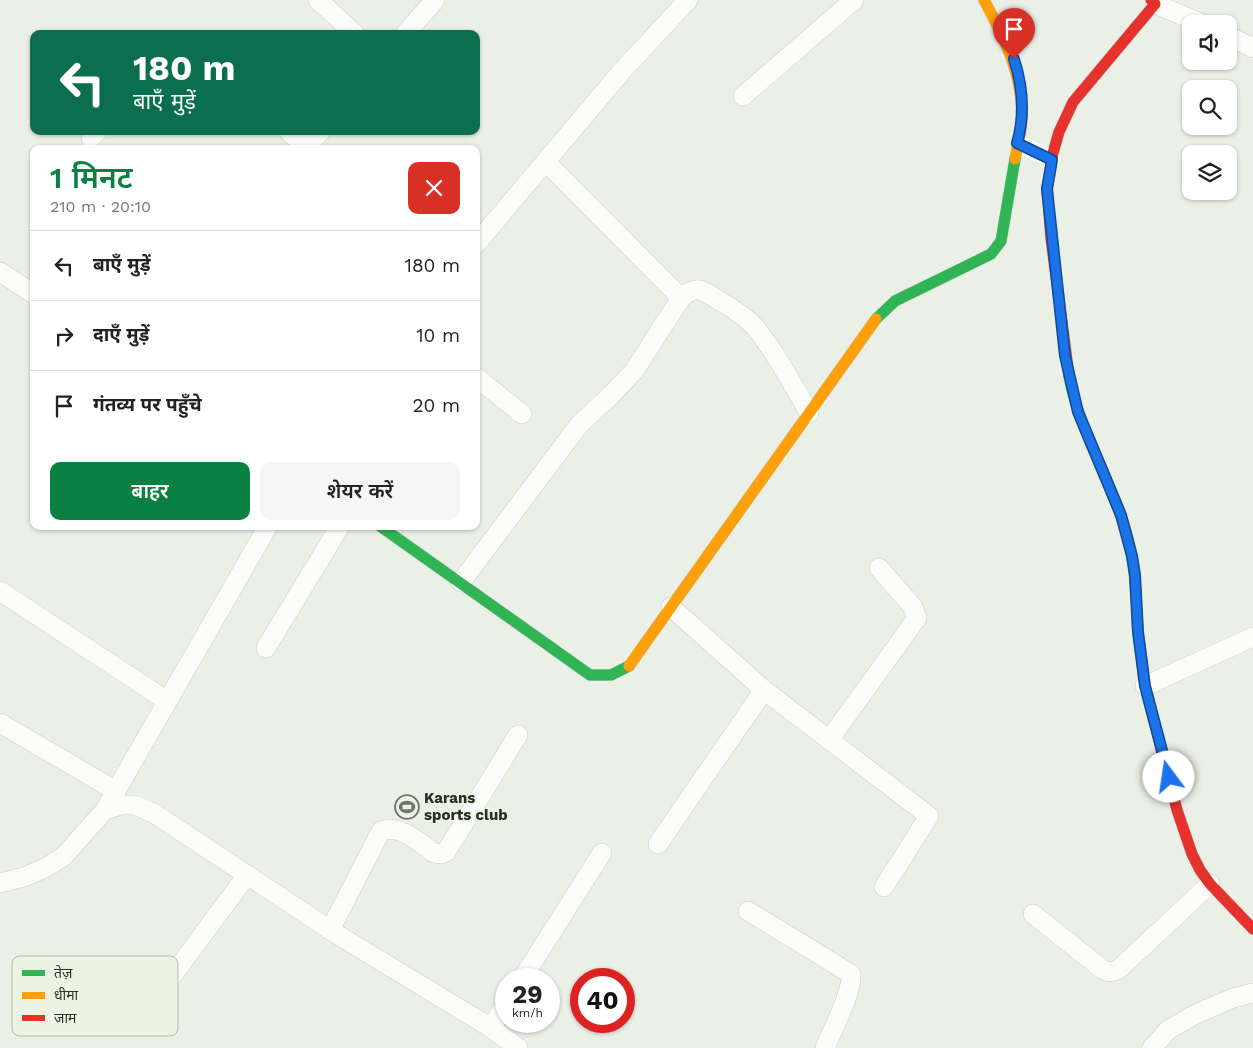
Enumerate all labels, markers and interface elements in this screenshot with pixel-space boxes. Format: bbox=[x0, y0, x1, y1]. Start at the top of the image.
pin bbox=[993, 8, 1035, 59]
icon: arrive bbox=[1000, 15, 1028, 43]
map controls bbox=[1182, 15, 1237, 200]
button: sound bbox=[1182, 15, 1237, 70]
text: 180 m bbox=[133, 47, 236, 89]
icon: left bbox=[50, 50, 115, 115]
button: search bbox=[1182, 80, 1237, 135]
text: बाएँ मुड़ें bbox=[133, 89, 196, 114]
button: layers bbox=[1182, 145, 1237, 200]
text: 1 मिनट bbox=[50, 160, 133, 195]
button: close bbox=[408, 162, 460, 214]
text: 210 m · 20:10 bbox=[50, 197, 151, 216]
icon: left bbox=[50, 252, 78, 280]
text: बाएँ मुड़ें bbox=[93, 253, 151, 276]
text: 180 m bbox=[404, 254, 460, 277]
icon: right bbox=[50, 322, 78, 350]
text: दाएँ मुड़ें bbox=[93, 323, 149, 346]
text: 10 m bbox=[416, 324, 460, 347]
icon: arrive bbox=[50, 392, 78, 420]
text: गंतव्य पर पहुँचे bbox=[93, 393, 202, 416]
text: 20 m bbox=[413, 394, 460, 417]
button: बाहर bbox=[50, 462, 250, 520]
button: शेयर करें bbox=[260, 462, 460, 520]
position arrow bbox=[1142, 750, 1194, 802]
place label: Karans sports club bbox=[424, 789, 508, 824]
sports icon: Karans sports club bbox=[394, 794, 420, 820]
legend bbox=[12, 956, 178, 1036]
text: तेज़ bbox=[54, 964, 73, 981]
speed limit sign: 40 bbox=[570, 968, 635, 1033]
text: 29 bbox=[512, 980, 543, 1009]
text: धीमा bbox=[54, 987, 79, 1003]
text: km/h bbox=[512, 1006, 543, 1020]
text: जाम bbox=[54, 1010, 77, 1026]

